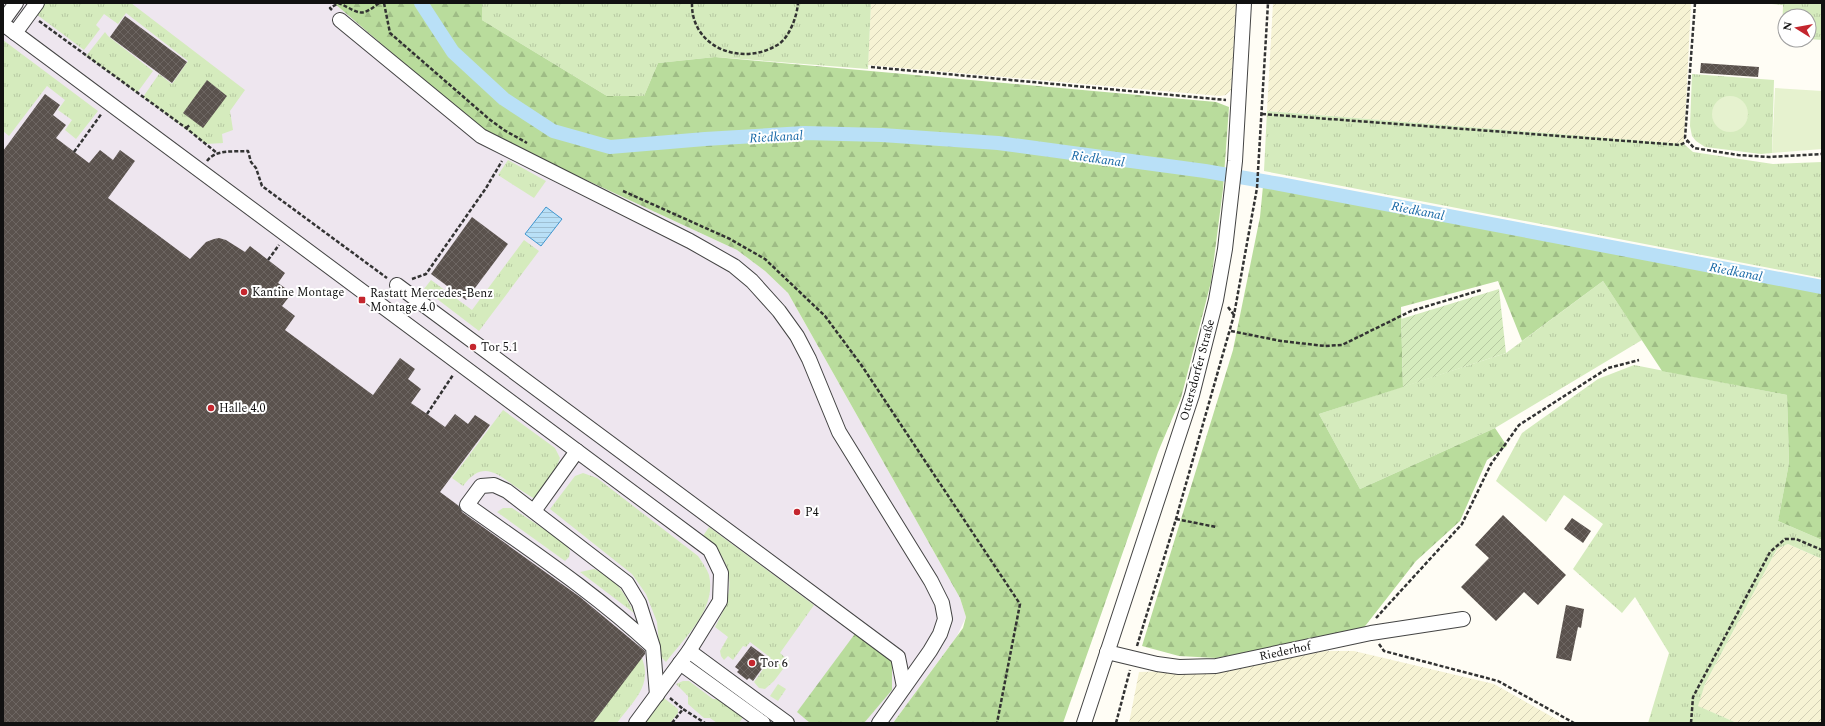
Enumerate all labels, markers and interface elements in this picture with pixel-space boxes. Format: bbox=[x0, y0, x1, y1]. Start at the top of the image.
north arrow bbox=[1777, 8, 1817, 48]
text: N bbox=[1778, 20, 1797, 32]
water label: Riedkanal bbox=[749, 126, 804, 148]
water label: Riedkanal bbox=[1070, 145, 1126, 173]
water label: Riedkanal bbox=[1390, 196, 1447, 226]
water label: Riedkanal bbox=[1708, 257, 1765, 287]
place label: Kantine Montage bbox=[252, 283, 344, 302]
place label: Rastatt Mercedes-Benz Montage 4.0 bbox=[370, 284, 493, 317]
marker: Kantine Montage bbox=[239, 287, 249, 297]
marker: Rastatt Mercedes-Benz Montage 4.0 bbox=[357, 295, 367, 305]
street label: Ottersdorfer Straße bbox=[1175, 317, 1220, 423]
place label: Tor 5.1 bbox=[481, 338, 518, 357]
marker: Tor 5.1 bbox=[468, 342, 478, 352]
place label: Halle 4.0 bbox=[219, 399, 265, 418]
marker: Halle 4.0 bbox=[206, 403, 216, 413]
place label: P4 bbox=[805, 503, 819, 522]
marker: P4 bbox=[792, 507, 802, 517]
street label: Riederhof bbox=[1258, 637, 1314, 666]
place label: Tor 6 bbox=[760, 654, 788, 673]
marker: Tor 6 bbox=[747, 658, 757, 668]

